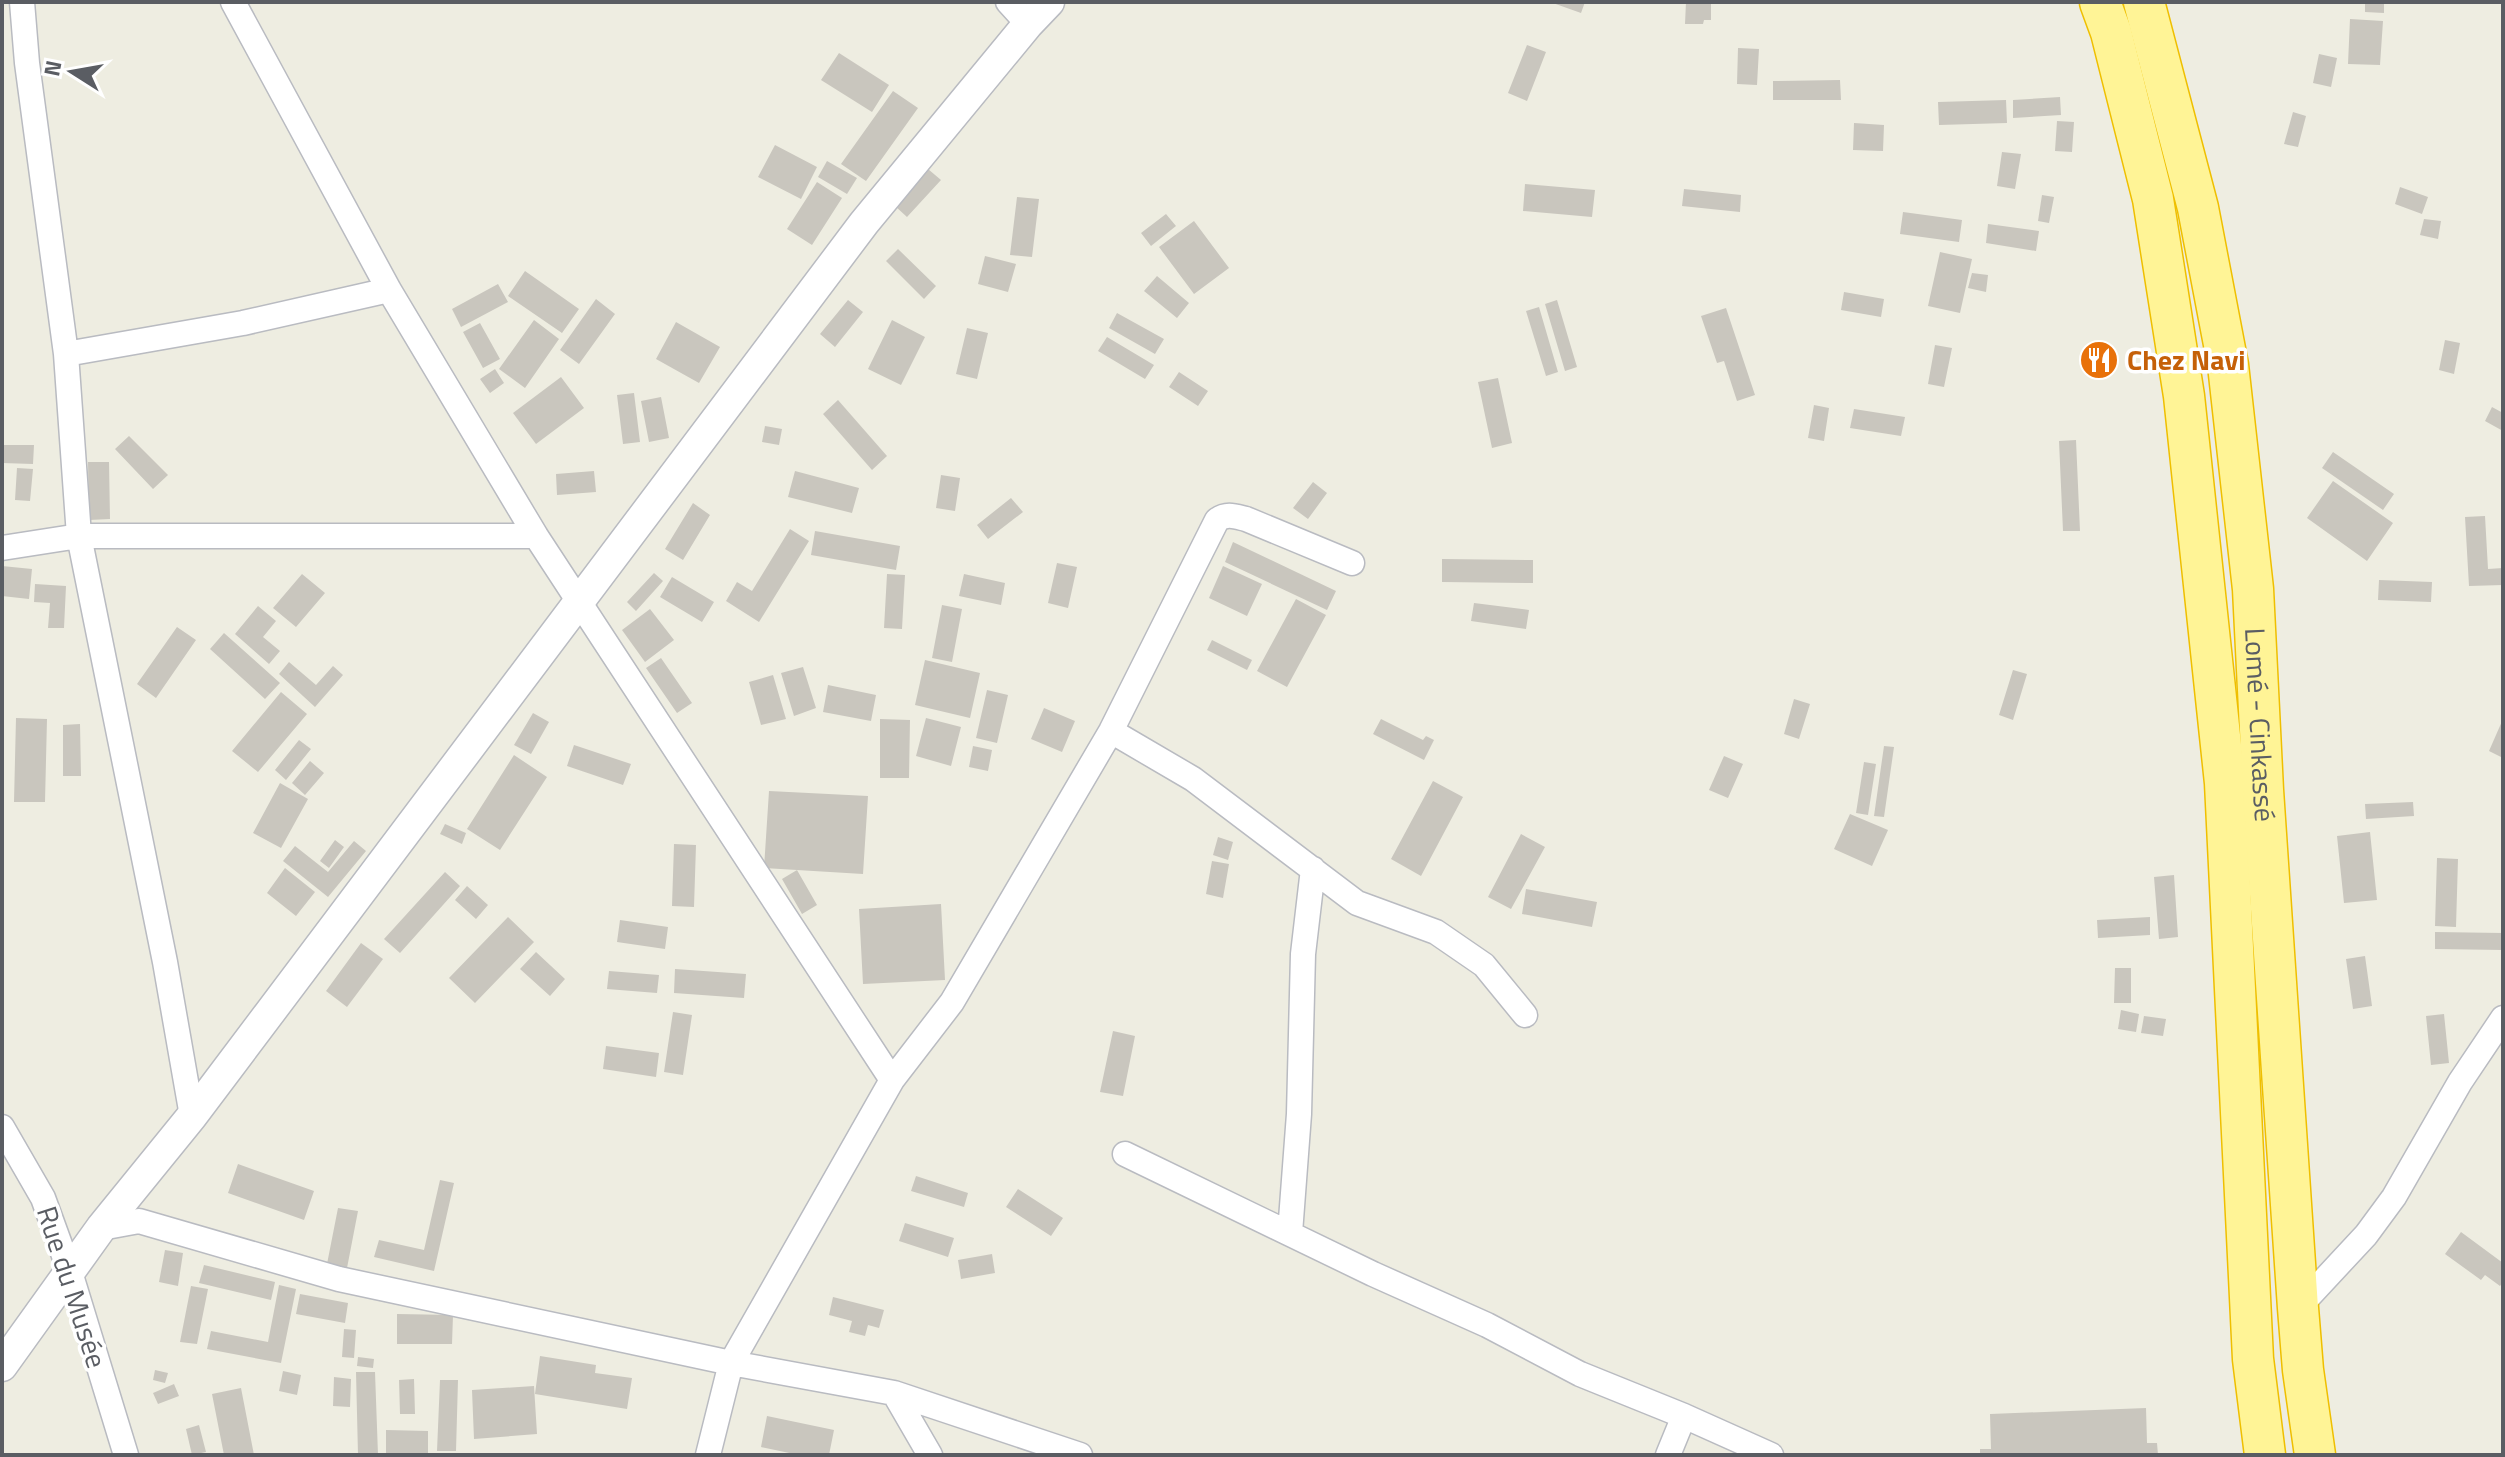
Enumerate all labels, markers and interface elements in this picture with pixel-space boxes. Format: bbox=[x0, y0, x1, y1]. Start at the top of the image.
north arrow bbox=[32, 32, 112, 112]
text: N bbox=[34, 57, 71, 79]
place label: Chez Navi bbox=[2127, 338, 2246, 381]
restaurant icon: Chez Navi bbox=[2078, 339, 2120, 381]
street label: Lomé - Cinkassé bbox=[2234, 627, 2287, 823]
street label: Rue du Musée bbox=[26, 1200, 119, 1373]

